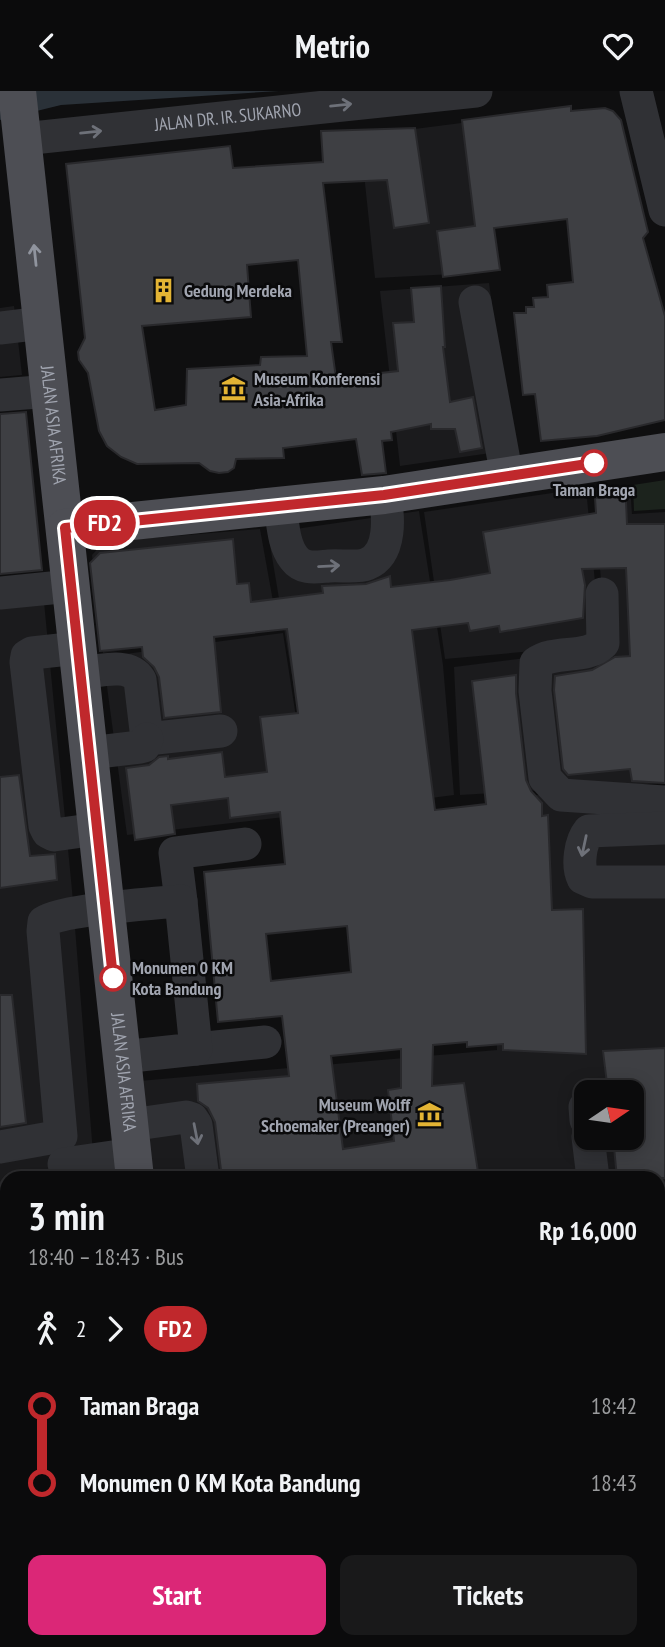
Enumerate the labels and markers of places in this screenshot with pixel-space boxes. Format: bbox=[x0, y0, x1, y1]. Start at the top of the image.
building icon: Gedung Merdeka bbox=[150, 277, 178, 305]
place label: Gedung Merdeka bbox=[184, 279, 292, 302]
place label: Museum Konferensi Asia-Afrika bbox=[253, 367, 380, 411]
museum icon: Museum Konferensi Asia-Afrika bbox=[220, 375, 248, 403]
marker: Taman Braga bbox=[581, 450, 607, 476]
place label: Taman Braga bbox=[553, 478, 635, 501]
place label: Monumen 0 KM Kota Bandung bbox=[132, 956, 233, 1000]
marker: Monumen 0 KM Kota Bandung bbox=[100, 965, 126, 991]
place label: Museum Wolff Schoemaker (Preanger) bbox=[261, 1093, 411, 1137]
museum icon: Museum Wolff Schoemaker (Preanger) bbox=[416, 1101, 444, 1129]

